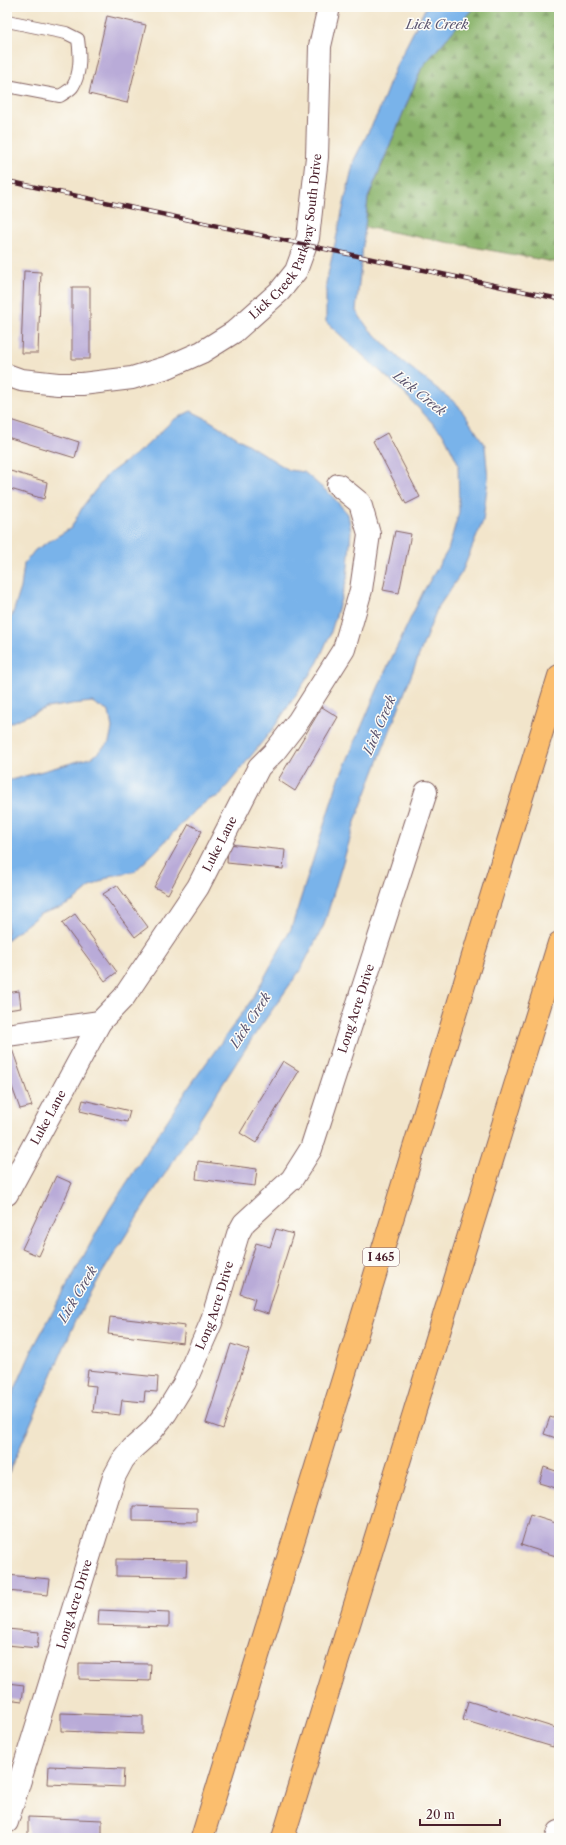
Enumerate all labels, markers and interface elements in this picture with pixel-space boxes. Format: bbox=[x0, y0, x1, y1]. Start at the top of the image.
water label: Lick Creek bbox=[405, 16, 469, 32]
street label: Lick Creek Parkway South Drive bbox=[246, 153, 324, 322]
water label: Lick Creek bbox=[390, 366, 450, 419]
water label: Lick Creek bbox=[359, 693, 399, 758]
street label: Luke Lane bbox=[199, 813, 240, 874]
street label: Long Acre Drive bbox=[334, 962, 377, 1055]
water label: Lick Creek bbox=[226, 989, 274, 1051]
street label: Luke Lane bbox=[27, 1087, 69, 1147]
road number: I 465 bbox=[363, 1248, 399, 1266]
street label: Long Acre Drive bbox=[192, 1259, 236, 1352]
water label: Lick Creek bbox=[53, 1263, 100, 1326]
street label: Long Acre Drive bbox=[53, 1557, 95, 1651]
scale bar bbox=[420, 1801, 500, 1827]
text: 20 m bbox=[426, 1807, 455, 1822]

